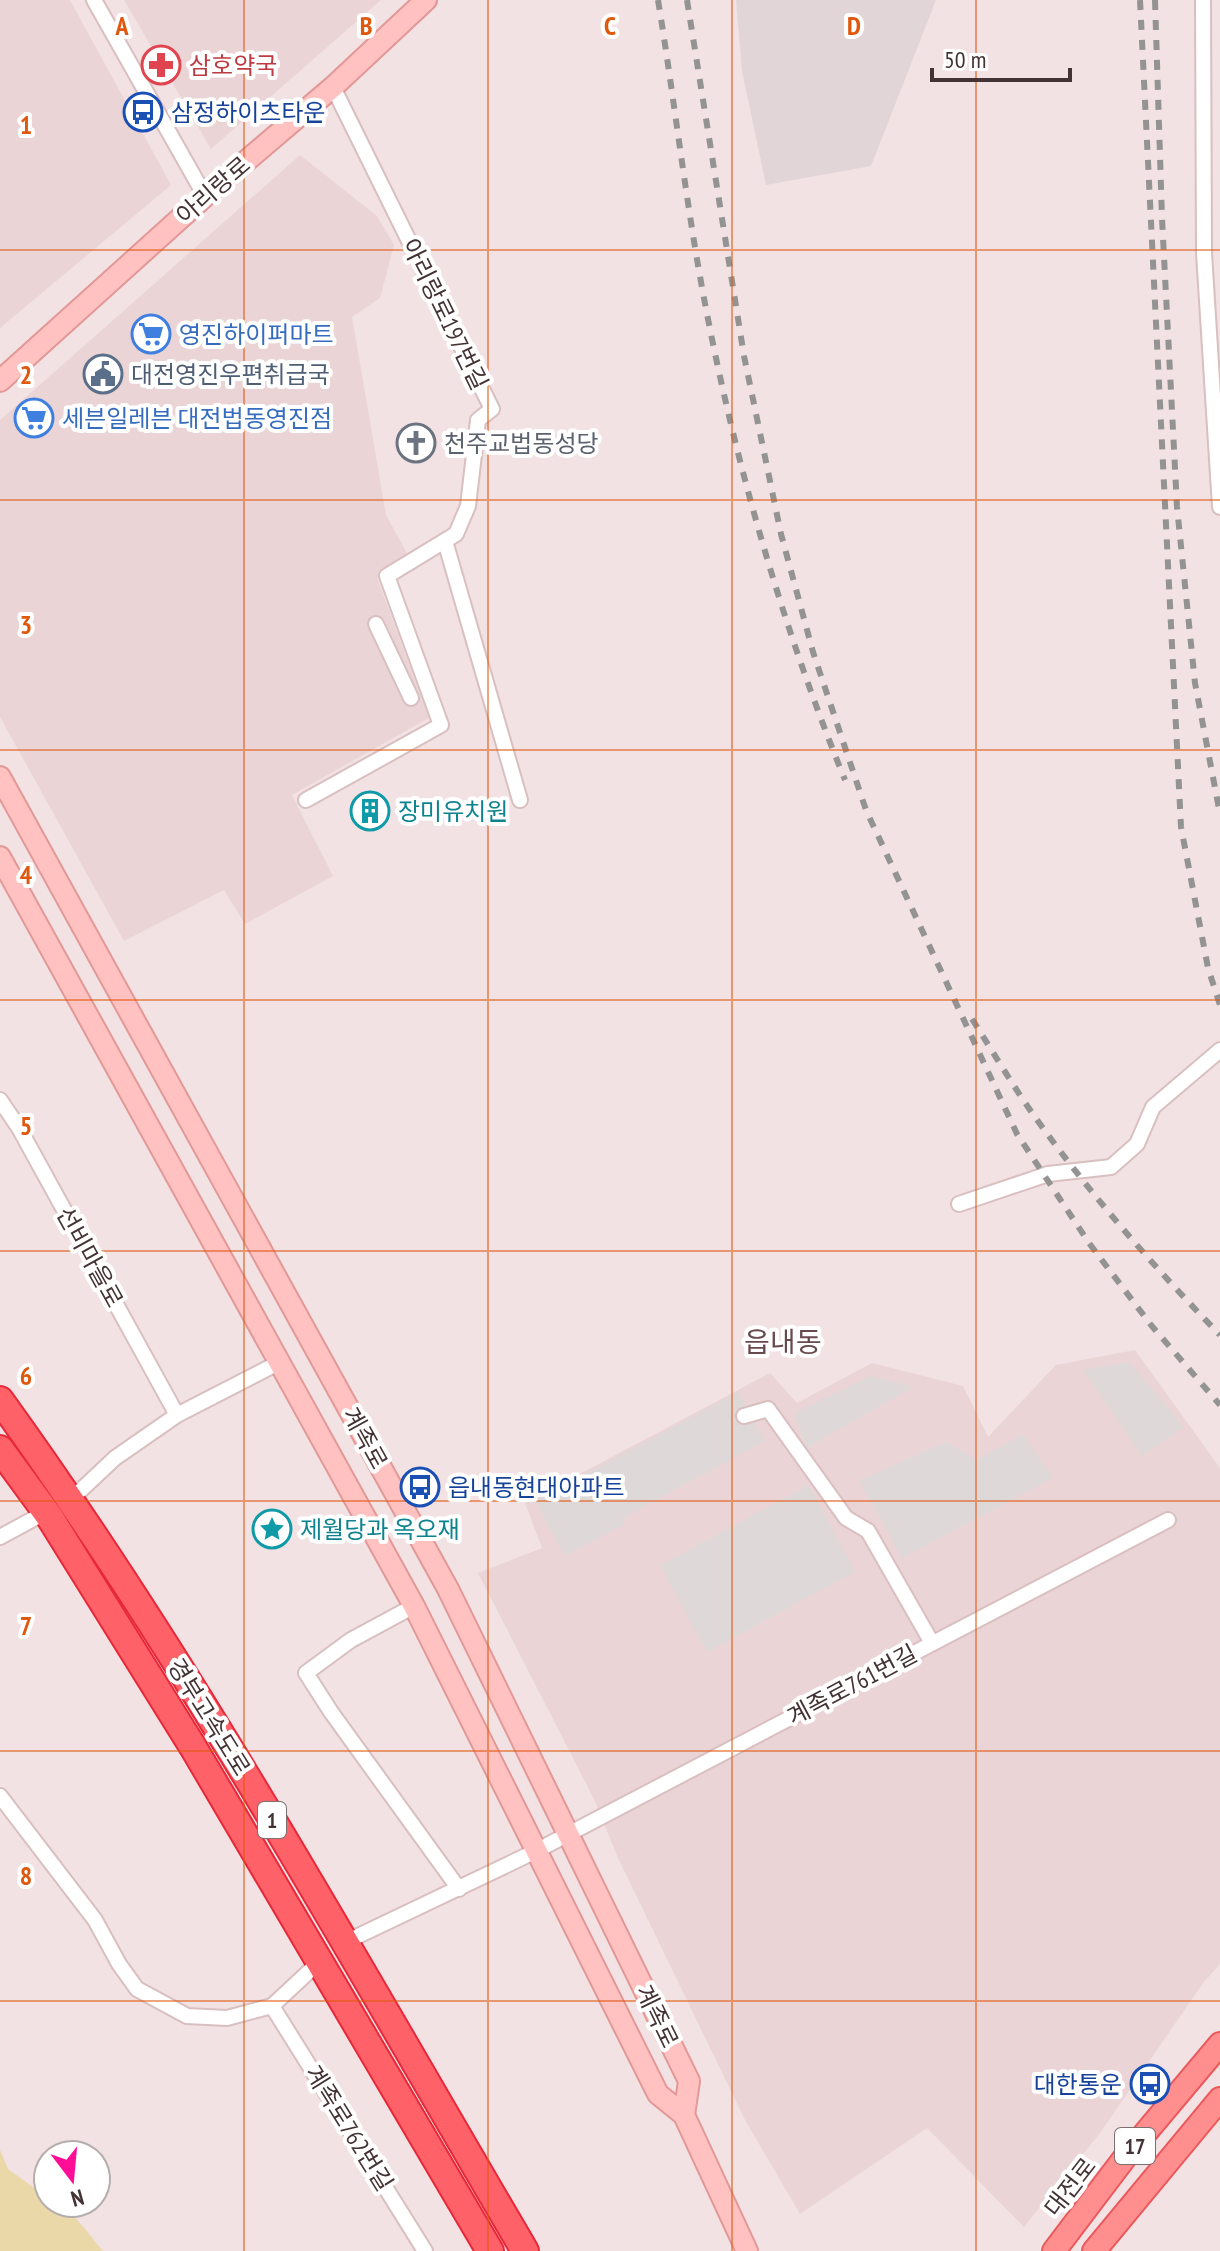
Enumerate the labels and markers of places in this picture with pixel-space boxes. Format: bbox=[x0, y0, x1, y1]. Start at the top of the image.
pharmacy icon: 삼호약국 bbox=[140, 44, 182, 86]
place label: 삼호약국 bbox=[189, 50, 277, 81]
bus stop icon: 삼정하이츠타운 bbox=[122, 91, 164, 133]
place label: 삼정하이츠타운 bbox=[171, 97, 326, 128]
supermarket icon: 영진하이퍼마트 bbox=[130, 313, 172, 355]
place label: 영진하이퍼마트 bbox=[179, 319, 334, 350]
public building icon: 대전영진우편취급국 bbox=[82, 353, 124, 395]
place label: 대전영진우편취급국 bbox=[131, 359, 330, 390]
supermarket icon: 세븐일레븐 대전법동영진점 bbox=[13, 397, 55, 439]
place label: 세븐일레븐 대전법동영진점 bbox=[62, 403, 332, 434]
church icon: 천주교법동성당 bbox=[395, 422, 437, 464]
place label: 천주교법동성당 bbox=[444, 428, 599, 459]
building icon: 장미유치원 bbox=[349, 790, 391, 832]
place label: 장미유치원 bbox=[398, 796, 508, 827]
bus stop icon: 읍내동현대아파트 bbox=[399, 1466, 441, 1508]
place label: 읍내동현대아파트 bbox=[448, 1472, 625, 1503]
place icon: 제월당과 옥오재 bbox=[251, 1508, 293, 1550]
place label: 제월당과 옥오재 bbox=[300, 1514, 460, 1545]
bus stop icon: 대한통운 bbox=[1129, 2063, 1171, 2105]
place label: 대한통운 bbox=[1034, 2069, 1122, 2100]

